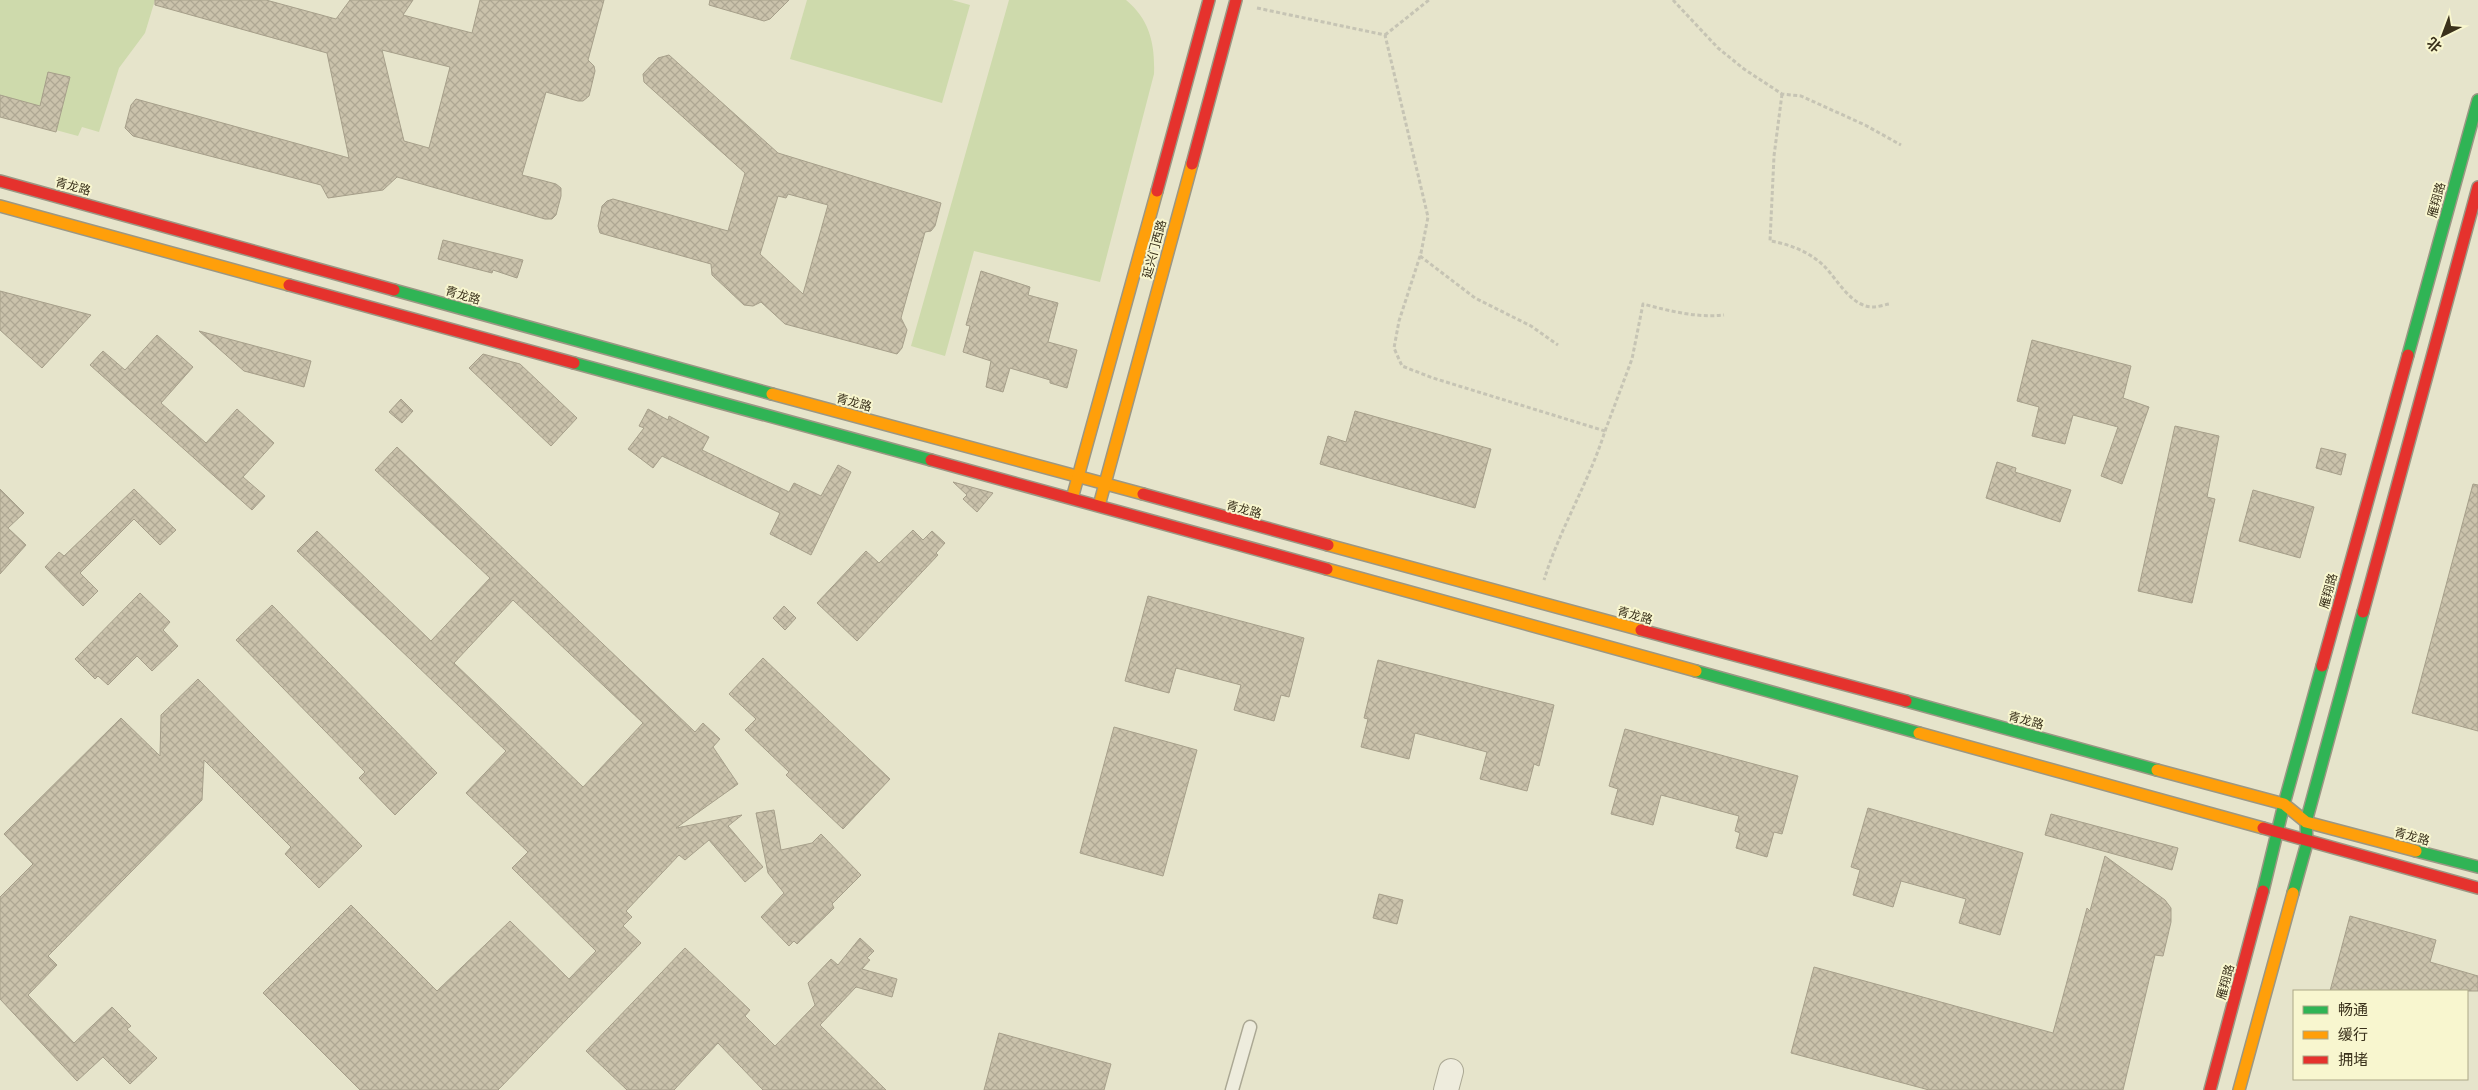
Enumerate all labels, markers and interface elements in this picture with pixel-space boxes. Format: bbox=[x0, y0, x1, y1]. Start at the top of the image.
north arrow bbox=[2418, 10, 2468, 60]
text: 北 bbox=[2423, 33, 2446, 56]
street label: 青龙路 bbox=[54, 174, 92, 198]
street label: 雁翔路 bbox=[2424, 181, 2448, 219]
street label: 延兴门西路 bbox=[1139, 218, 1169, 280]
street label: 青龙路 bbox=[444, 283, 482, 307]
street label: 青龙路 bbox=[835, 390, 873, 414]
street label: 青龙路 bbox=[1225, 497, 1263, 521]
street label: 雁翔路 bbox=[2316, 572, 2340, 610]
street label: 青龙路 bbox=[1616, 603, 1654, 627]
street label: 青龙路 bbox=[2007, 708, 2045, 732]
street label: 青龙路 bbox=[2393, 824, 2431, 848]
street label: 雁翔路 bbox=[2213, 963, 2237, 1001]
legend bbox=[2293, 990, 2468, 1080]
text: 畅通 bbox=[2338, 1000, 2368, 1019]
text: 缓行 bbox=[2338, 1025, 2368, 1044]
text: 拥堵 bbox=[2338, 1050, 2368, 1069]

